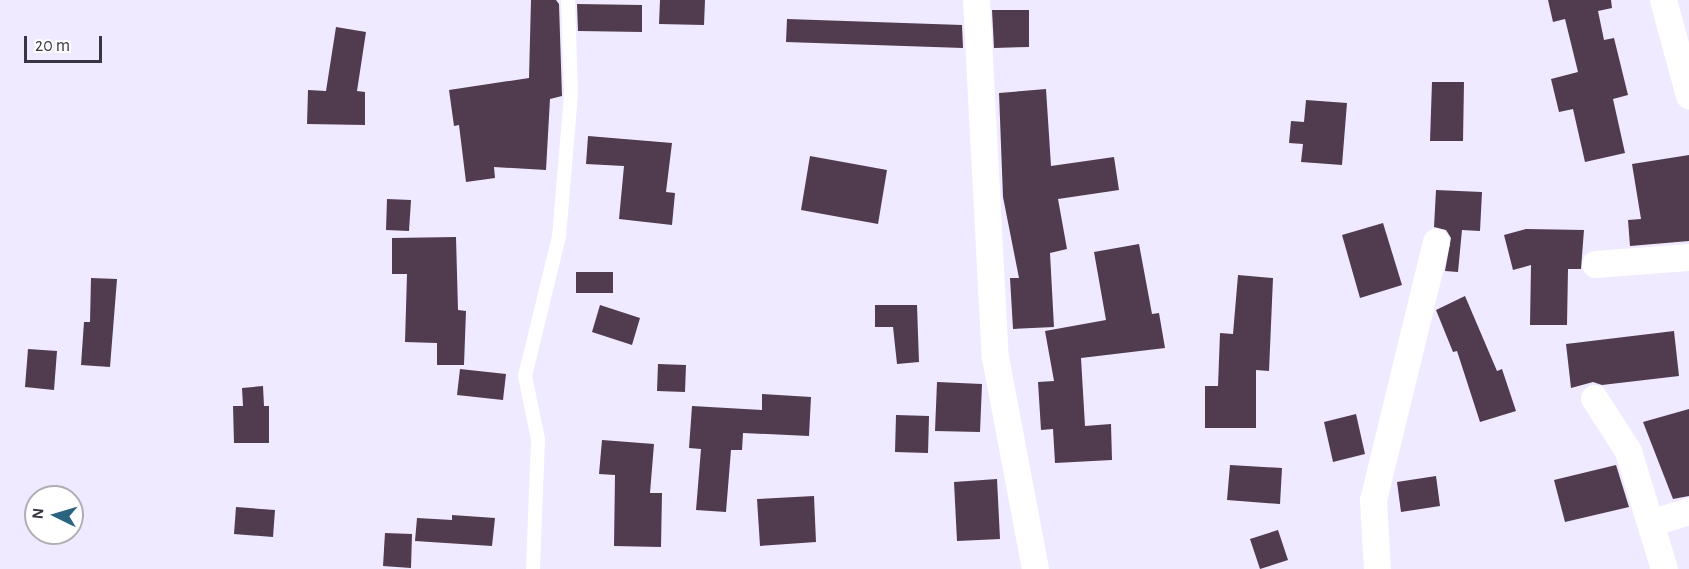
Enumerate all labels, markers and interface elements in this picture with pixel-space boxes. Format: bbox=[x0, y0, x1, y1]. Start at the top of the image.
scale bar bbox=[27, 24, 105, 62]
text: 20 m bbox=[35, 37, 70, 55]
north arrow bbox=[24, 485, 84, 545]
text: N bbox=[30, 507, 47, 520]

